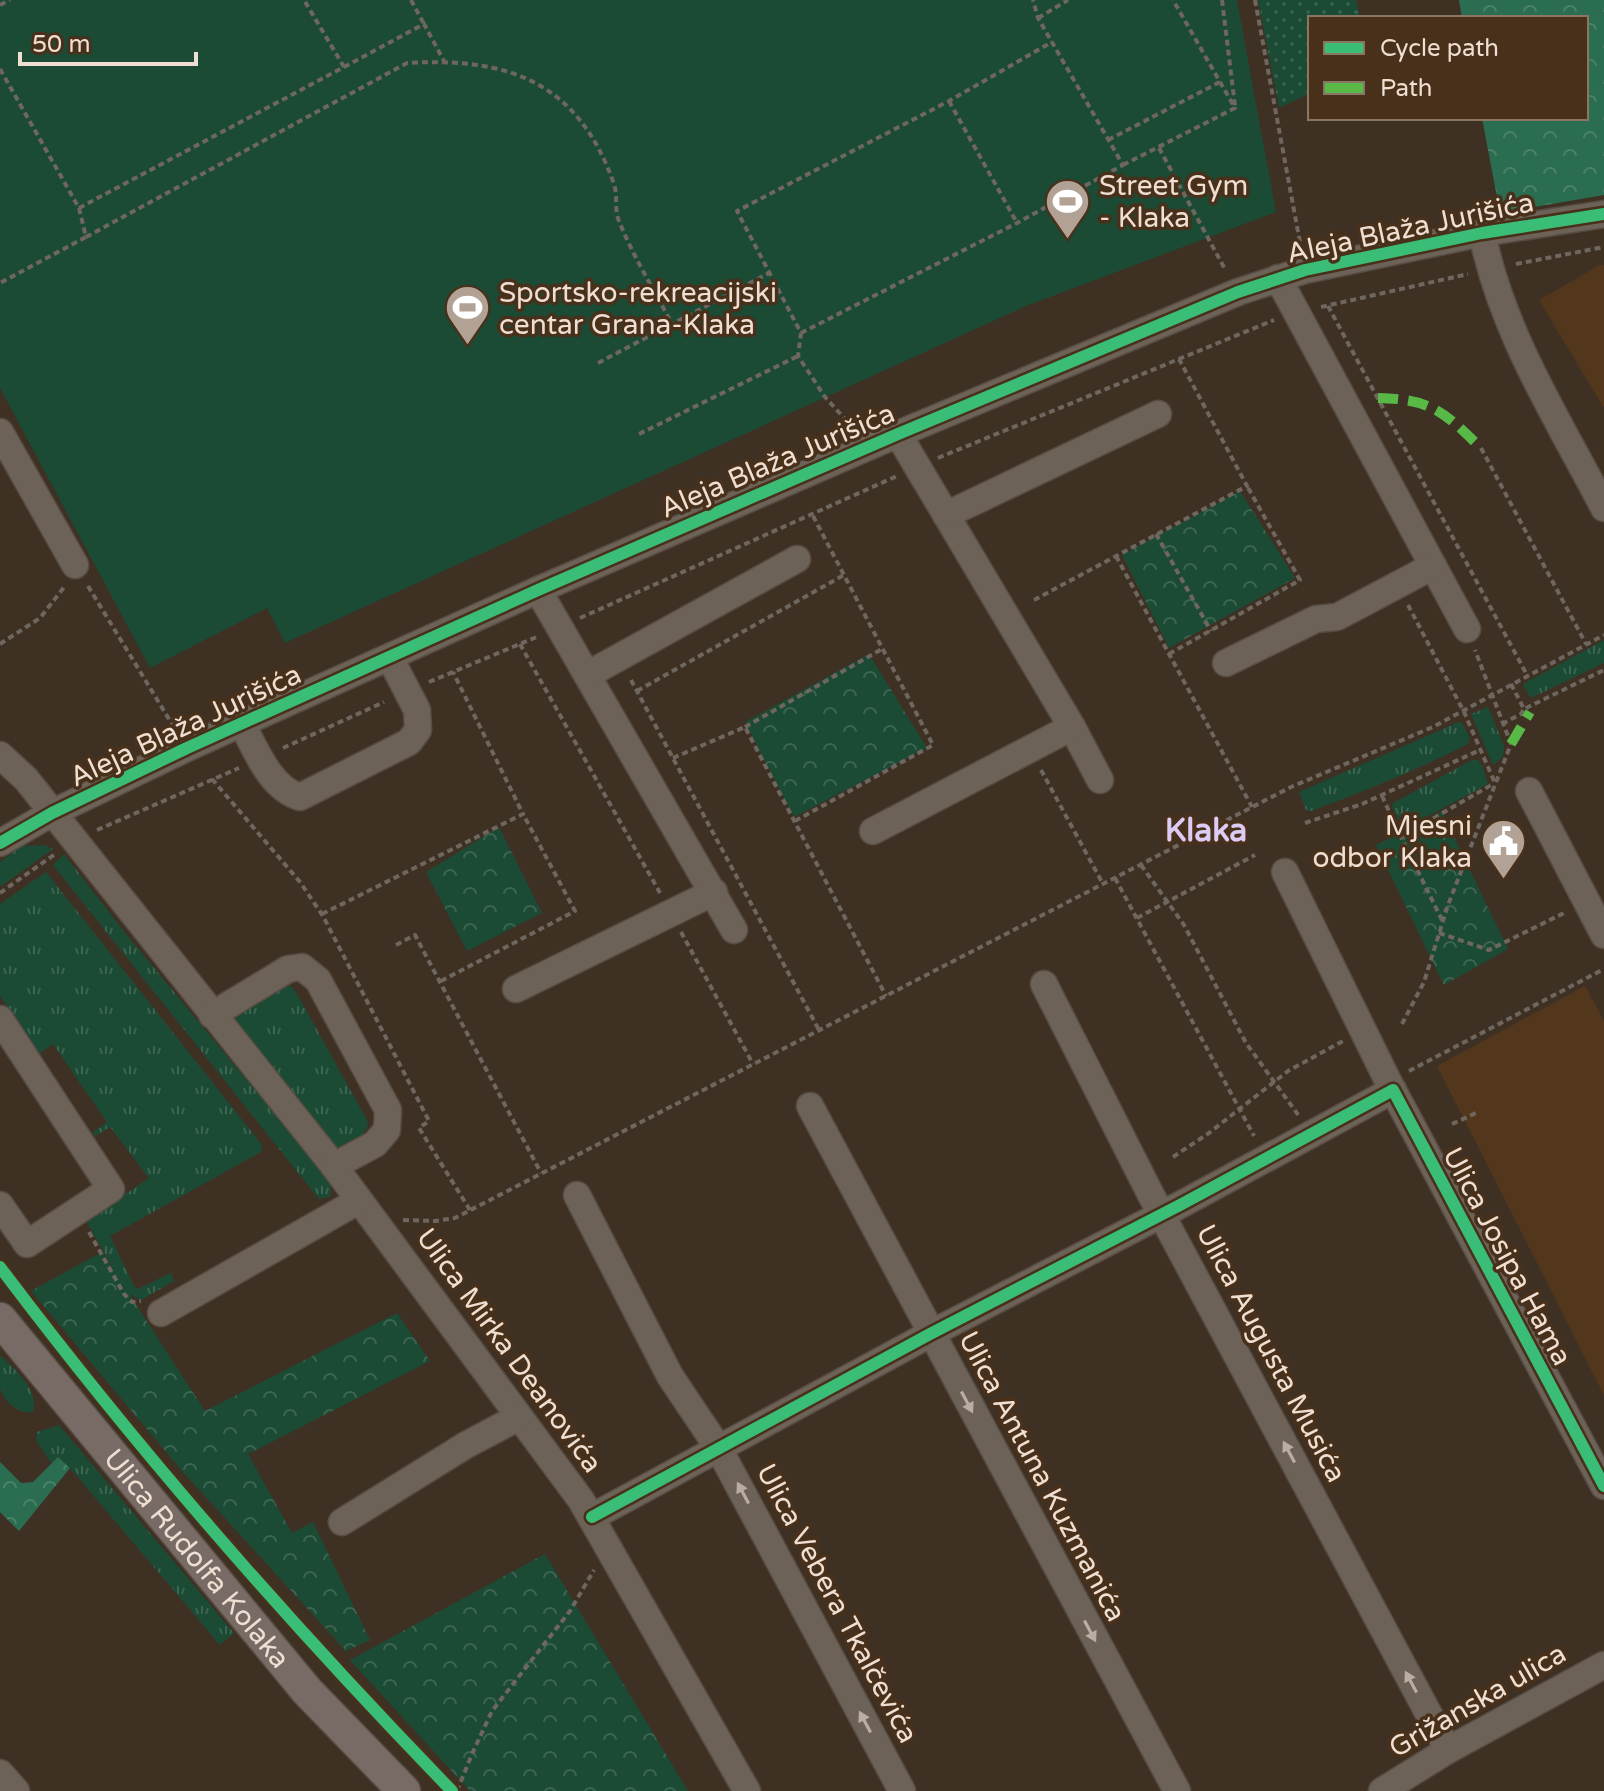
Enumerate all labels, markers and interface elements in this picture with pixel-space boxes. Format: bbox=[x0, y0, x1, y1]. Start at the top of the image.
scale bar bbox=[20, 16, 196, 66]
legend bbox=[1308, 16, 1588, 120]
text: 50 m bbox=[32, 30, 90, 59]
text: Cycle path bbox=[1380, 34, 1499, 63]
text: Path bbox=[1380, 74, 1433, 103]
place label: Street Gym - Klaka bbox=[1099, 169, 1248, 235]
sports icon: Street Gym - Klaka bbox=[1044, 177, 1092, 240]
street label: Aleja Blaža Jurišića bbox=[1284, 185, 1537, 271]
place label: Sportsko-rekreacijski centar Grana-Klaka bbox=[499, 276, 777, 342]
sports icon: Sportsko-rekreacijski centar Grana-Klaka bbox=[444, 284, 492, 347]
street label: Aleja Blaža Jurišića bbox=[655, 396, 900, 526]
street label: Aleja Blaža Jurišića bbox=[64, 657, 307, 794]
place label: Mjesni odbor Klaka bbox=[1312, 809, 1472, 875]
district label: Klaka bbox=[1165, 812, 1247, 850]
public building icon: Mjesni odbor Klaka bbox=[1479, 817, 1527, 880]
street label: Ulica Josipa Hama bbox=[1435, 1142, 1579, 1371]
street label: Ulica Augusta Musića bbox=[1189, 1219, 1353, 1488]
street label: Ulica Mirka Deanovića bbox=[409, 1222, 609, 1479]
street label: Ulica Antuna Kuzmanića bbox=[951, 1325, 1133, 1627]
one-way arrow bbox=[960, 1391, 973, 1414]
one-way arrow bbox=[1282, 1441, 1295, 1464]
street label: Ulica Rudolfa Kolaka bbox=[96, 1442, 297, 1675]
street label: Ulica Vebera Tkalčevića bbox=[749, 1458, 925, 1749]
one-way arrow bbox=[736, 1482, 750, 1504]
one-way arrow bbox=[1083, 1620, 1097, 1642]
street label: Grižanska ulica bbox=[1383, 1636, 1572, 1765]
one-way arrow bbox=[1405, 1670, 1418, 1693]
one-way arrow bbox=[859, 1711, 872, 1734]

